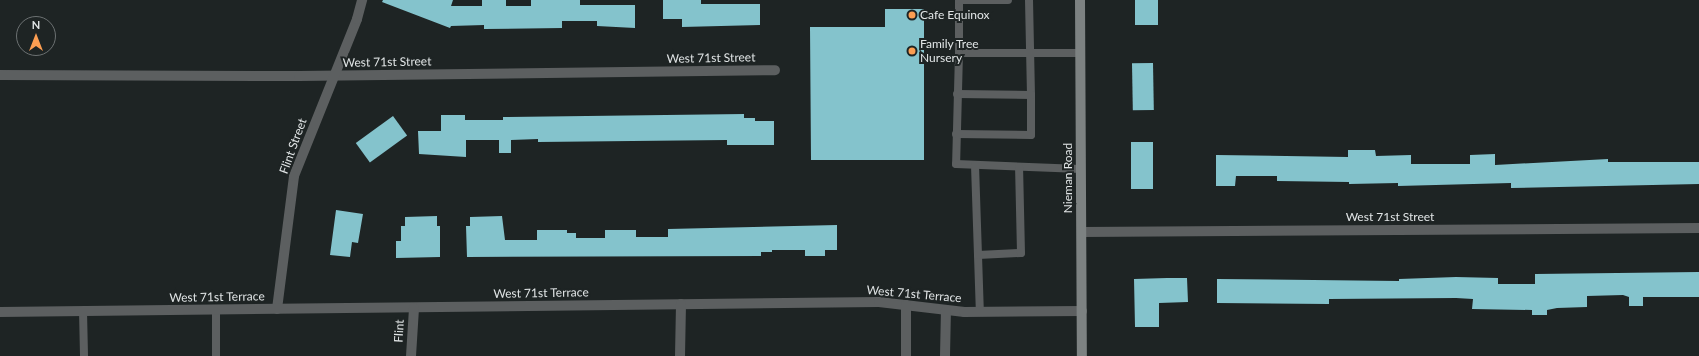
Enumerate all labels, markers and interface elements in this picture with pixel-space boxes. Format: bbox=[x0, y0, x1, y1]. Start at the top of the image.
place label: Cafe Equinox bbox=[920, 8, 989, 22]
marker: Cafe Equinox bbox=[907, 10, 917, 20]
north arrow bbox=[16, 16, 56, 56]
text: N bbox=[32, 18, 40, 31]
place label: Family Tree Nursery bbox=[920, 37, 979, 65]
marker: Family Tree Nursery bbox=[907, 46, 917, 56]
street label: West 71st Street bbox=[667, 50, 755, 66]
street label: West 71st Street bbox=[343, 54, 431, 70]
street label: Flint Street bbox=[276, 116, 310, 176]
street label: Nieman Road bbox=[1061, 143, 1075, 213]
street label: West 71st Street bbox=[1346, 210, 1434, 224]
street label: West 71st Terrace bbox=[866, 283, 962, 305]
street label: West 71st Terrace bbox=[493, 285, 589, 301]
street label: West 71st Terrace bbox=[169, 289, 265, 305]
street label: Flint bbox=[391, 319, 407, 343]

